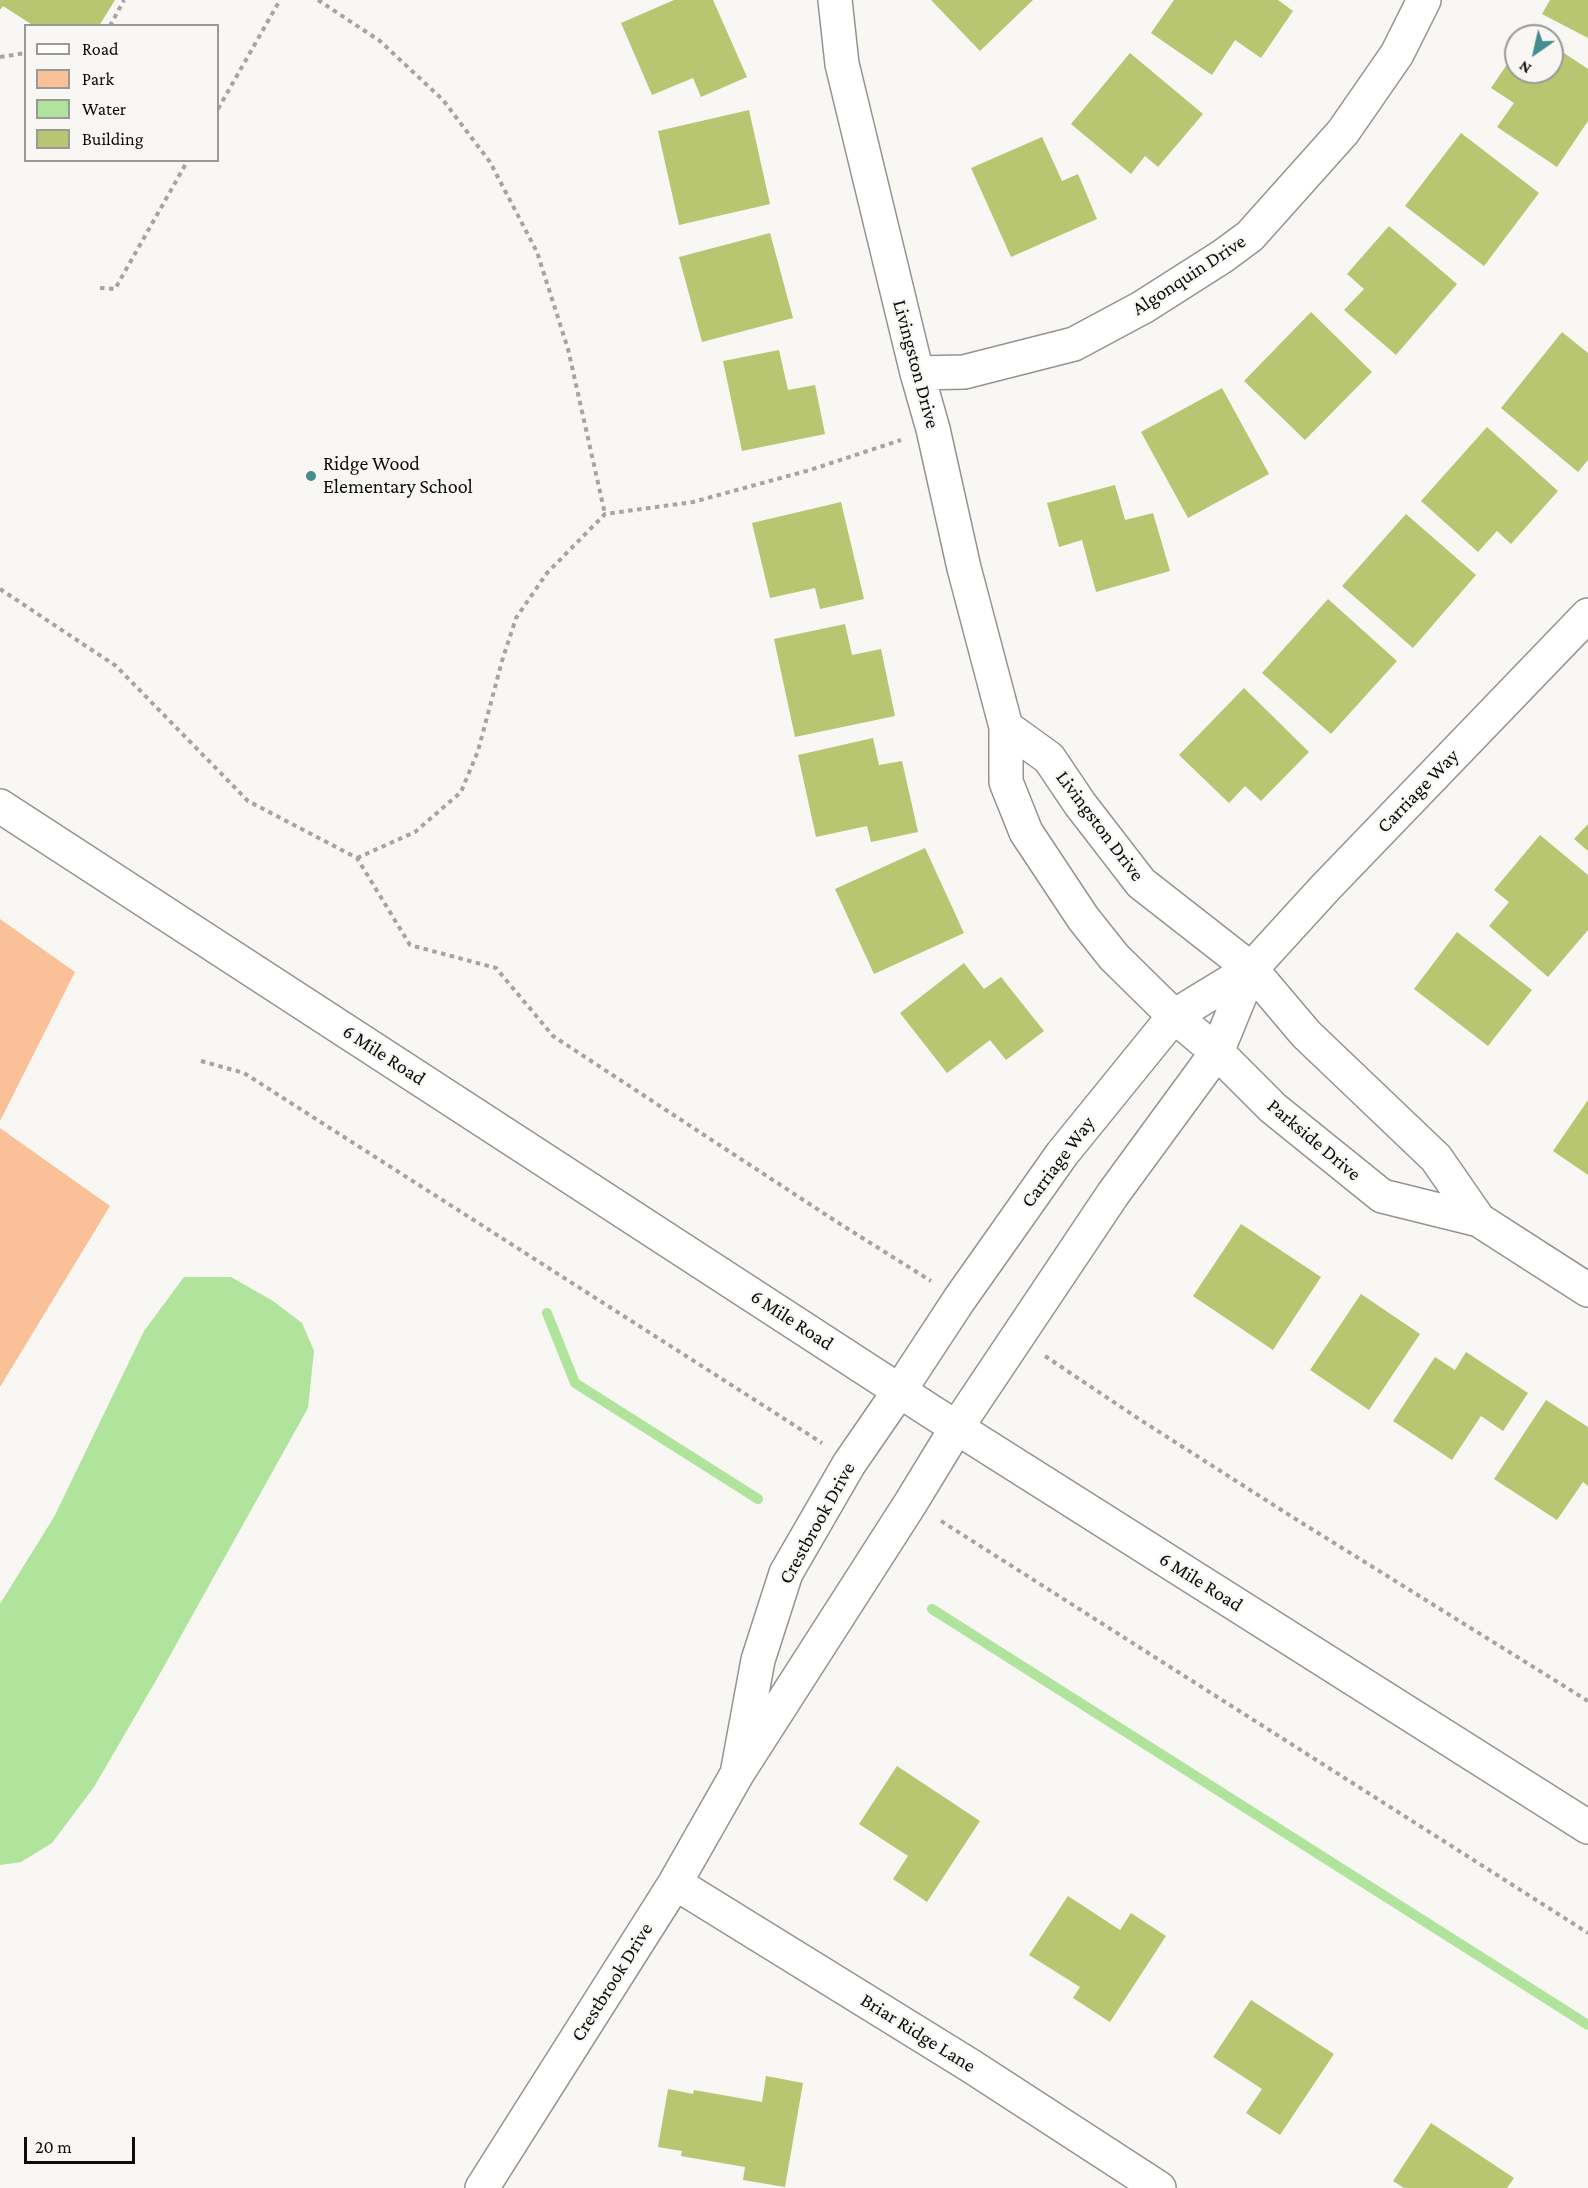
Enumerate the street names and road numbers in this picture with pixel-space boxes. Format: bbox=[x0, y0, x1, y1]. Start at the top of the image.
street label: Algonquin Drive bbox=[1128, 229, 1250, 321]
street label: Livingston Drive bbox=[887, 297, 945, 431]
street label: Carriage Way bbox=[1372, 744, 1464, 838]
street label: Livingston Drive bbox=[1051, 766, 1149, 886]
street label: 6 Mile Road bbox=[338, 1019, 430, 1091]
street label: Parkside Drive bbox=[1262, 1094, 1366, 1186]
street label: Carriage Way bbox=[1016, 1112, 1100, 1212]
street label: 6 Mile Road bbox=[746, 1284, 838, 1356]
street label: Crestbrook Drive bbox=[774, 1458, 860, 1588]
street label: 6 Mile Road bbox=[1155, 1547, 1247, 1617]
street label: Crestbrook Drive bbox=[566, 1918, 658, 2046]
street label: Briar Ridge Lane bbox=[856, 1988, 980, 2078]

